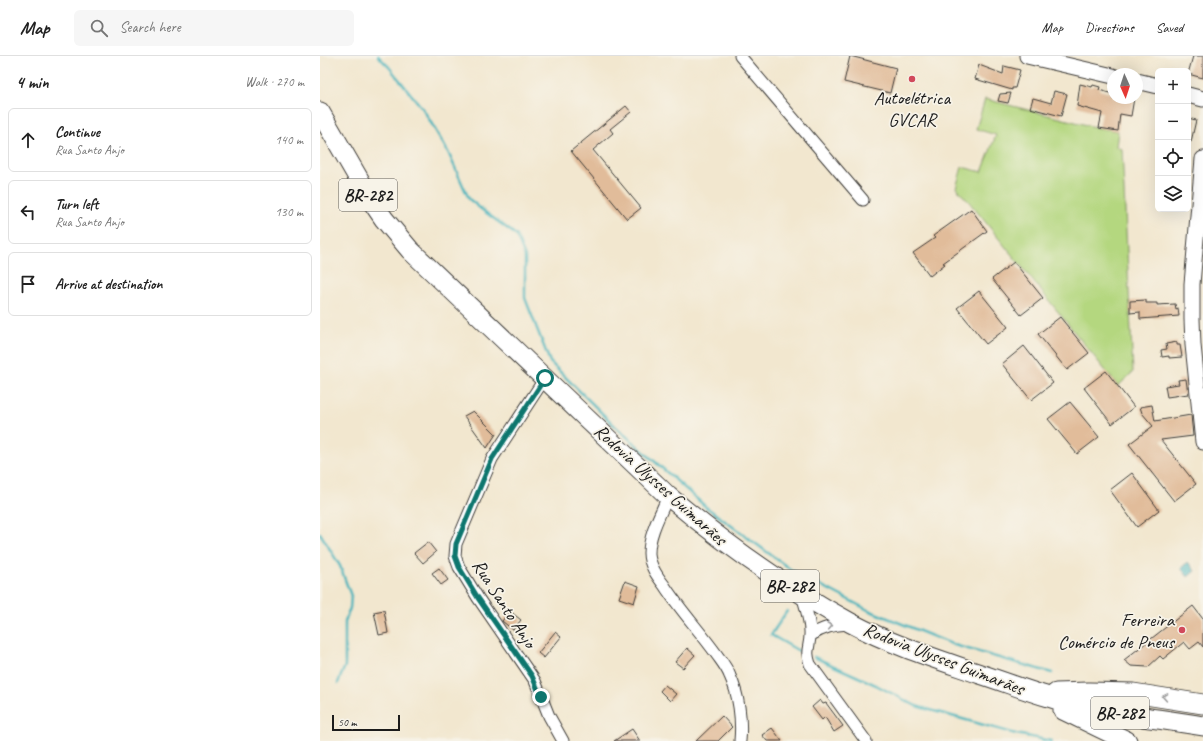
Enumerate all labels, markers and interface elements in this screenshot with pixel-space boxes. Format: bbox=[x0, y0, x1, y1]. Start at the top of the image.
search box bbox=[74, 10, 354, 46]
text: Map bbox=[20, 16, 50, 40]
icon: search bbox=[88, 17, 110, 39]
text: Search here bbox=[120, 18, 181, 37]
text: Map bbox=[1042, 19, 1063, 36]
text: Directions bbox=[1085, 19, 1134, 36]
text: Saved bbox=[1156, 19, 1183, 36]
north arrow bbox=[1107, 68, 1143, 104]
map controls bbox=[1155, 68, 1191, 212]
button: + bbox=[1155, 68, 1191, 104]
text: 4 min bbox=[16, 72, 49, 93]
text: Walk · 270 m bbox=[245, 74, 304, 90]
marker: Autoelétrica GVCAR bbox=[907, 74, 917, 84]
place label: Autoelétrica GVCAR bbox=[874, 86, 952, 132]
button: − bbox=[1155, 104, 1191, 140]
text: Continue bbox=[55, 123, 100, 142]
icon: ahead bbox=[17, 129, 39, 151]
text: 140 m bbox=[275, 132, 303, 148]
button: locate bbox=[1155, 140, 1191, 176]
text: Rua Santo Anjo bbox=[55, 142, 124, 158]
button: layers bbox=[1155, 176, 1191, 212]
road number: BR-282 bbox=[339, 179, 397, 211]
text: Turn left bbox=[55, 195, 98, 214]
icon: left bbox=[17, 201, 39, 223]
text: 130 m bbox=[275, 204, 303, 220]
text: Rua Santo Anjo bbox=[55, 214, 124, 230]
icon: arrive bbox=[17, 273, 39, 295]
text: Arrive at destination bbox=[55, 275, 162, 294]
route start bbox=[536, 369, 554, 387]
street label: Rodovia Ulysses Guimarães bbox=[589, 419, 733, 552]
street label: Rua Santo Anjo bbox=[467, 555, 543, 654]
road number: BR-282 bbox=[761, 570, 819, 602]
place label: Ferreira Comércio de Pneus bbox=[1058, 608, 1176, 654]
street label: Rodovia Ulysses Guimarães bbox=[860, 617, 1030, 702]
one-way arrow bbox=[827, 623, 833, 631]
marker: Ferreira Comércio de Pneus bbox=[1177, 625, 1187, 635]
route end bbox=[532, 688, 550, 706]
one-way arrow bbox=[1162, 694, 1168, 702]
road number: BR-282 bbox=[1091, 697, 1149, 729]
scale bar bbox=[332, 713, 400, 732]
text: 50 m bbox=[338, 715, 357, 729]

